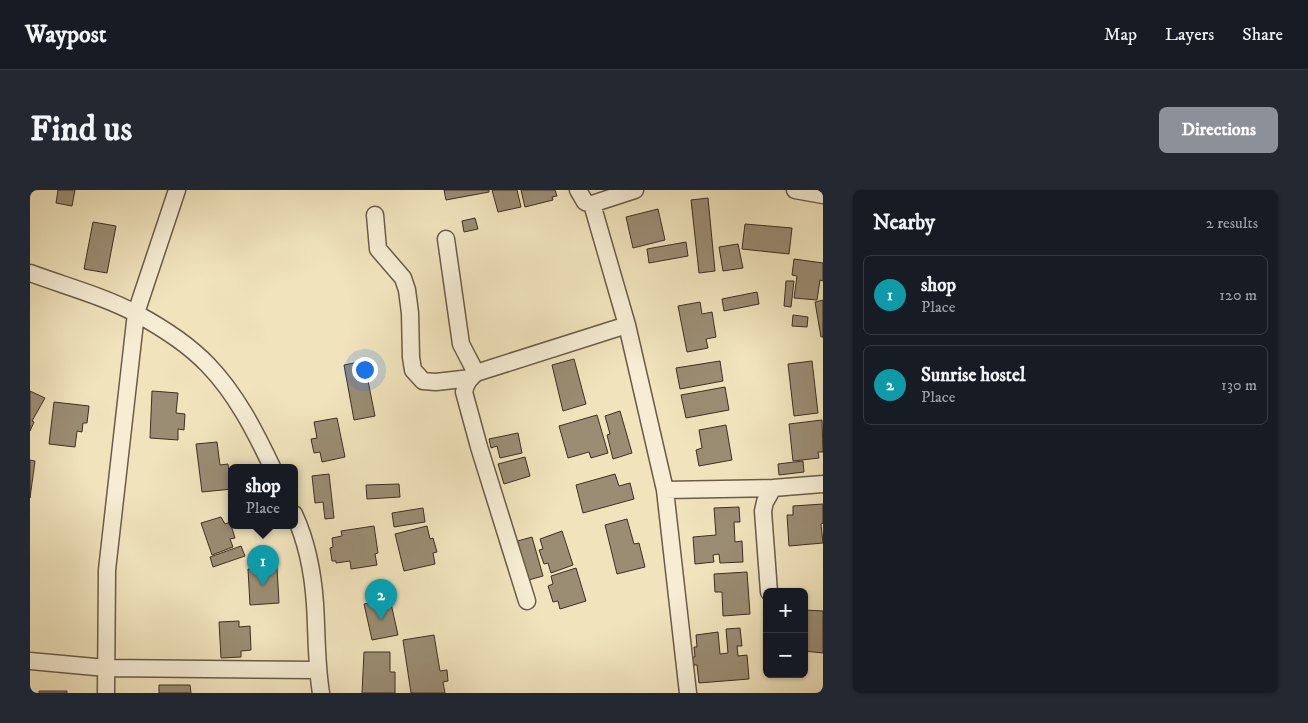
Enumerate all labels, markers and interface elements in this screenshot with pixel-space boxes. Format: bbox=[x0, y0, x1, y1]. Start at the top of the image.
text: Waypost bbox=[25, 20, 106, 50]
text: Map bbox=[1104, 24, 1137, 46]
text: Layers bbox=[1165, 24, 1214, 46]
text: Share bbox=[1242, 24, 1283, 46]
button: Directions bbox=[1159, 107, 1278, 153]
text: Find us bbox=[30, 108, 132, 152]
text: Nearby bbox=[873, 210, 935, 236]
text: 2 results bbox=[1206, 213, 1258, 233]
text: shop bbox=[921, 274, 956, 297]
text: 1 bbox=[887, 285, 893, 305]
text: 120 m bbox=[1219, 285, 1257, 305]
text: Place bbox=[921, 297, 955, 317]
your location bbox=[352, 357, 378, 383]
text: Sunrise hostel bbox=[921, 364, 1025, 387]
text: 2 bbox=[886, 375, 894, 395]
text: 130 m bbox=[1221, 375, 1257, 395]
text: Place bbox=[921, 387, 955, 407]
popup bbox=[228, 464, 298, 529]
text: shop bbox=[245, 475, 281, 498]
text: Place bbox=[245, 498, 280, 518]
pin: 1 bbox=[247, 545, 279, 586]
pin: 2 bbox=[365, 579, 397, 620]
map controls bbox=[763, 588, 808, 678]
button: + bbox=[763, 588, 808, 633]
button: − bbox=[763, 633, 808, 678]

